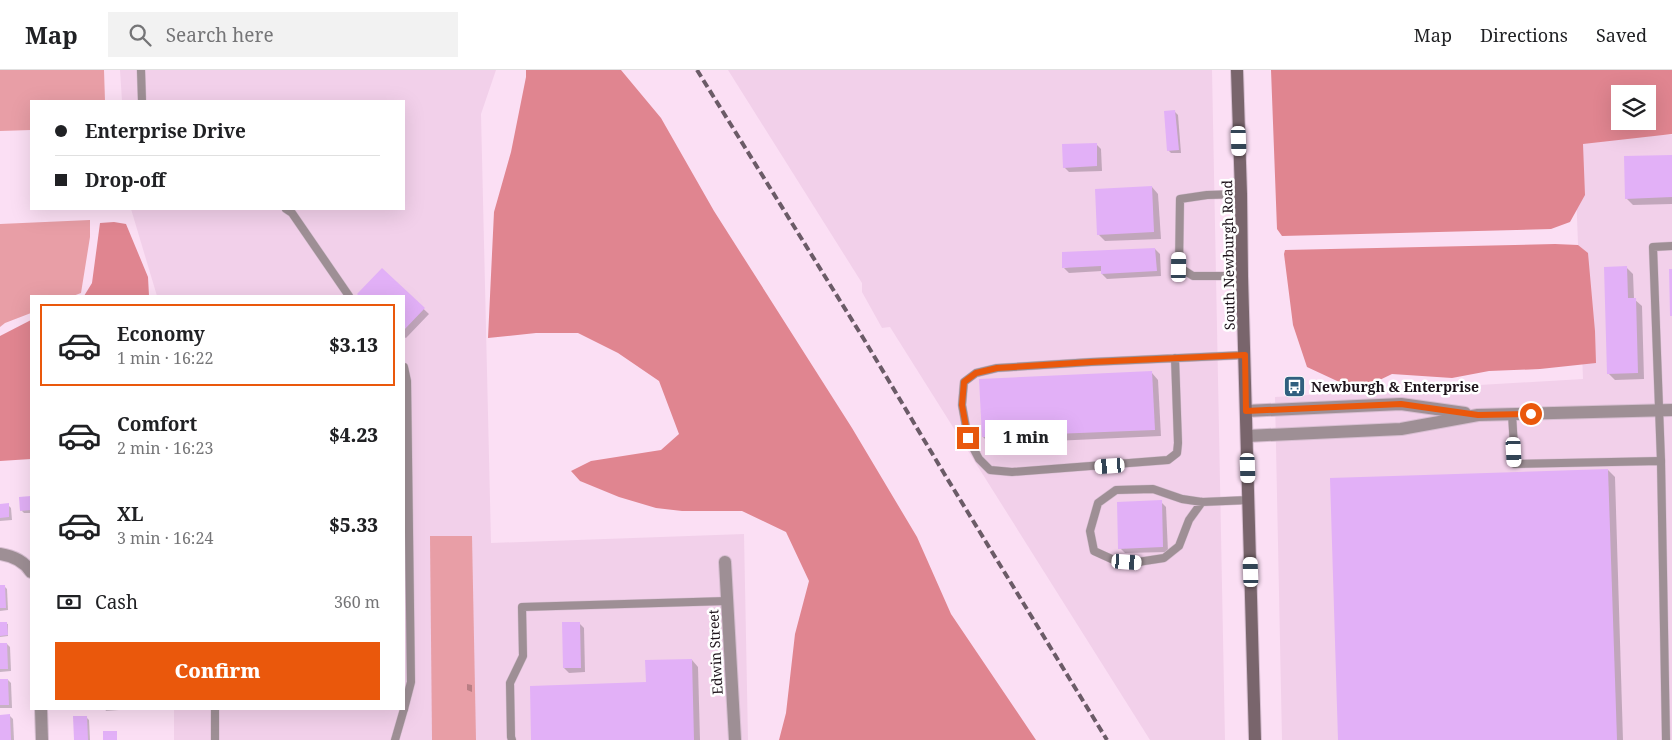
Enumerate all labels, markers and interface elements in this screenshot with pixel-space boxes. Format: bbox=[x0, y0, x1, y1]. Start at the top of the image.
search box bbox=[108, 12, 458, 57]
text: Map bbox=[25, 18, 78, 51]
icon: search bbox=[126, 21, 154, 49]
text: Search here bbox=[166, 22, 274, 48]
text: Map bbox=[1414, 23, 1452, 47]
text: Directions bbox=[1480, 23, 1568, 47]
text: Saved bbox=[1596, 23, 1647, 47]
map controls bbox=[1611, 85, 1656, 130]
button: layers bbox=[1611, 85, 1656, 130]
text: Enterprise Drive bbox=[85, 118, 246, 144]
car bbox=[1230, 126, 1247, 156]
text: Drop-off bbox=[85, 167, 165, 193]
street label: South Newburgh Road bbox=[1217, 179, 1239, 330]
car bbox=[1171, 252, 1186, 282]
text: Economy bbox=[117, 321, 205, 347]
icon: car bbox=[57, 323, 102, 368]
text: $3.13 bbox=[329, 332, 378, 358]
text: 1 min · 16:22 bbox=[117, 347, 213, 369]
bus stop icon: Newburgh & Enterprise bbox=[1283, 374, 1307, 398]
place label: Newburgh & Enterprise bbox=[1311, 377, 1479, 396]
route start bbox=[1520, 403, 1542, 425]
text: Comfort bbox=[117, 411, 197, 437]
icon: car bbox=[57, 413, 102, 458]
callout: 1 min bbox=[986, 420, 1068, 456]
text: $4.23 bbox=[329, 422, 378, 448]
text: 1 min bbox=[1003, 426, 1049, 448]
route end bbox=[957, 427, 979, 449]
text: 2 min · 16:23 bbox=[117, 437, 213, 459]
car bbox=[1505, 437, 1522, 467]
car bbox=[1239, 453, 1256, 483]
car bbox=[1094, 457, 1125, 475]
text: XL bbox=[117, 501, 143, 527]
icon: car bbox=[57, 503, 102, 548]
text: $5.33 bbox=[329, 512, 378, 538]
text: 3 min · 16:24 bbox=[117, 527, 213, 549]
car bbox=[1111, 553, 1142, 571]
car bbox=[1242, 557, 1259, 587]
icon: cash bbox=[55, 588, 83, 616]
text: Cash bbox=[95, 589, 138, 615]
text: 360 m bbox=[334, 591, 380, 613]
street label: Edwin Street bbox=[703, 609, 727, 695]
button: Confirm bbox=[55, 642, 380, 700]

